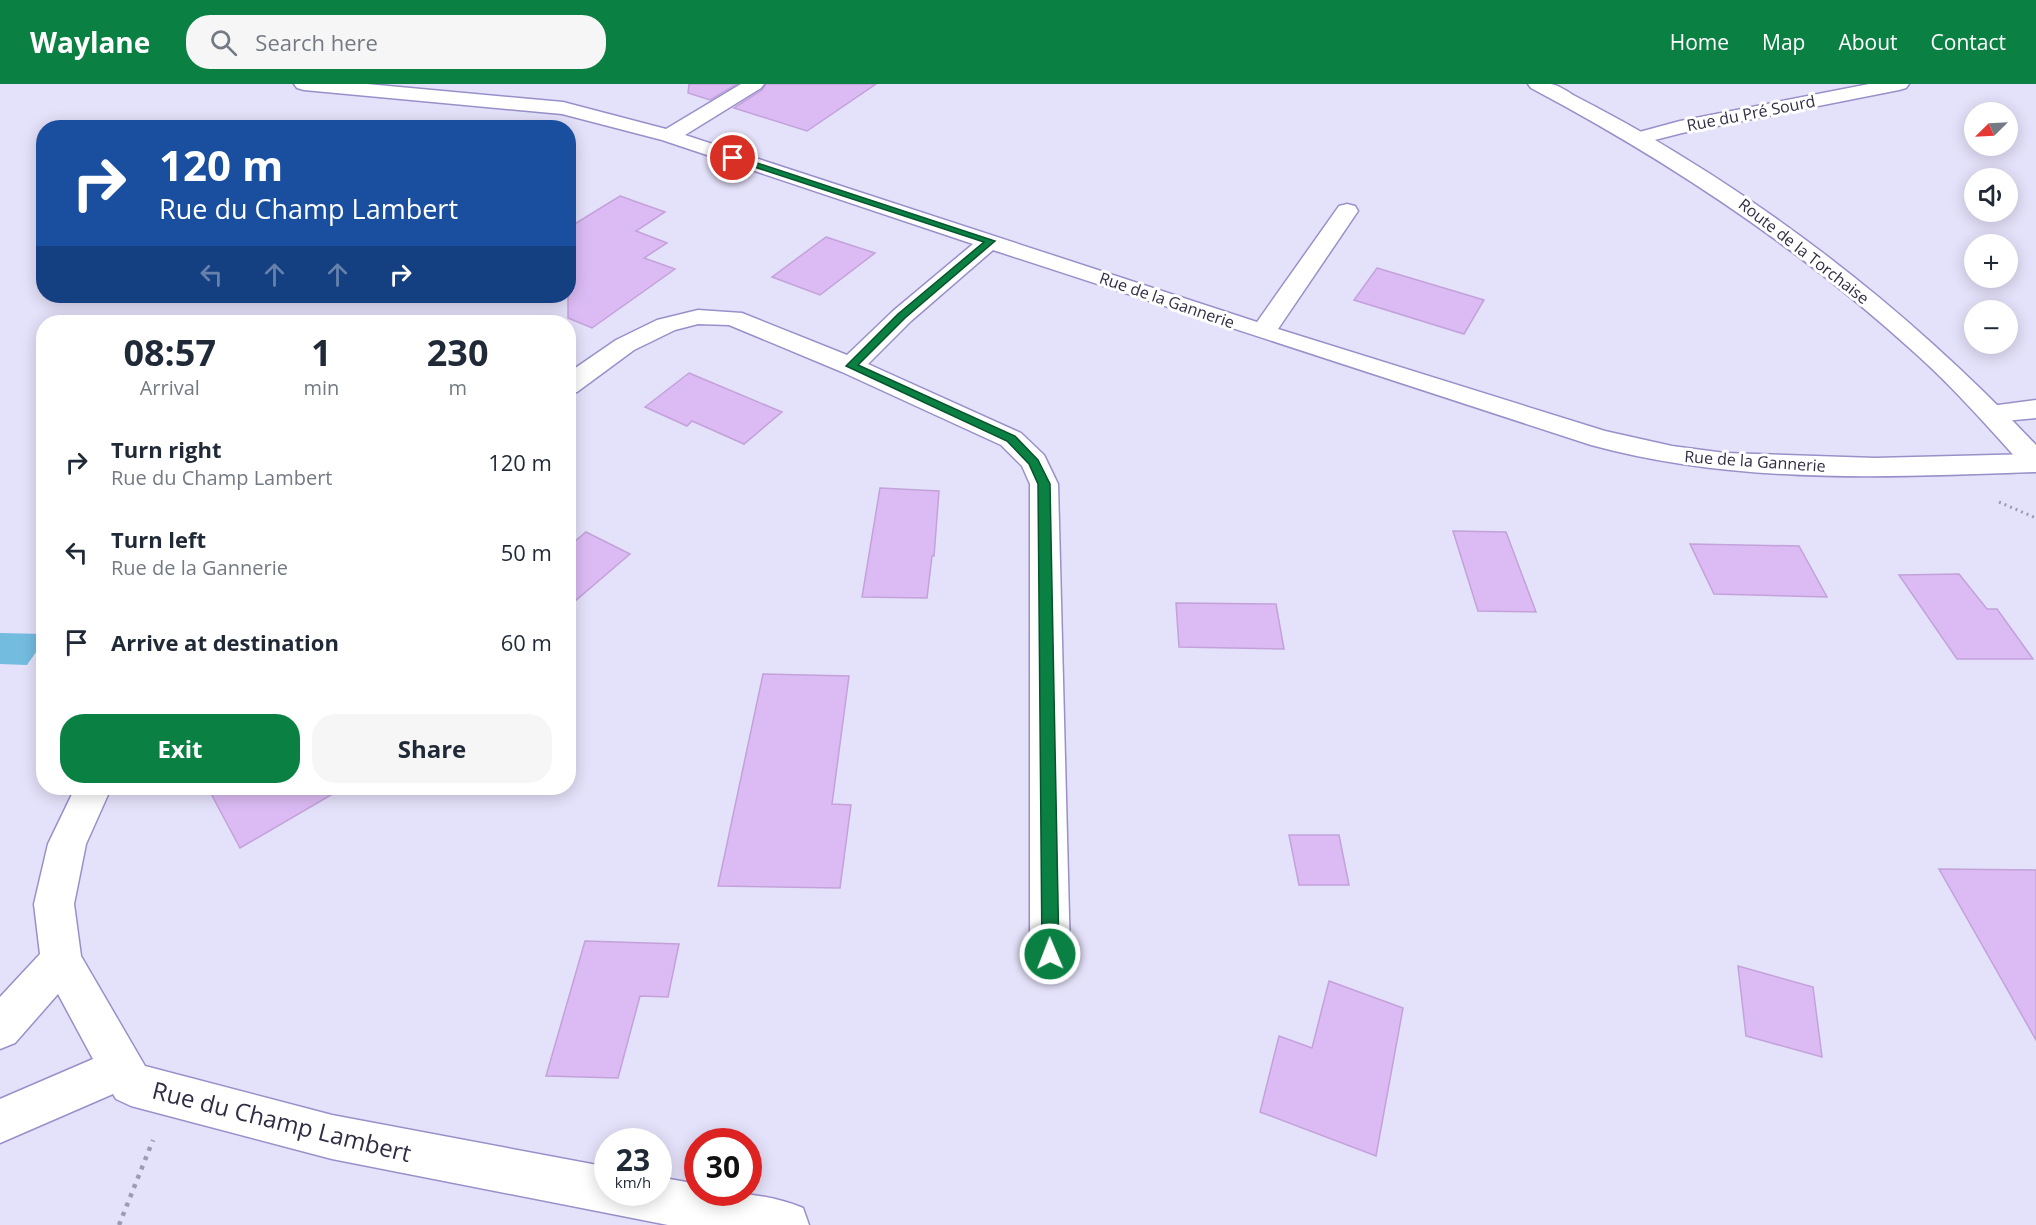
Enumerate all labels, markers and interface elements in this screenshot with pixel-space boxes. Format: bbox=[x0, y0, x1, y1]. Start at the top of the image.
search box bbox=[186, 15, 606, 69]
text: Waylane bbox=[30, 23, 150, 61]
icon: search bbox=[207, 26, 240, 59]
text: Search here bbox=[255, 27, 378, 57]
text: Home bbox=[1670, 28, 1729, 56]
text: Map bbox=[1762, 28, 1805, 56]
text: About bbox=[1838, 28, 1898, 56]
text: Contact bbox=[1931, 28, 2006, 56]
street label: Rue du Pré Sourd bbox=[1685, 90, 1817, 136]
north arrow bbox=[1964, 102, 2018, 156]
map controls bbox=[1964, 102, 2018, 354]
pin bbox=[707, 132, 758, 183]
text: 120 m bbox=[159, 136, 283, 193]
icon: arrive bbox=[716, 141, 749, 174]
icon: right bbox=[60, 144, 138, 222]
button: sound bbox=[1964, 168, 2018, 222]
text: Rue du Champ Lambert bbox=[159, 190, 458, 227]
street label: Route de la Torchaise bbox=[1734, 193, 1874, 309]
button: + bbox=[1964, 234, 2018, 288]
icon: left bbox=[195, 258, 228, 291]
icon: ahead bbox=[258, 258, 291, 291]
icon: ahead bbox=[321, 258, 354, 291]
icon: right bbox=[384, 258, 417, 291]
street label: Rue de la Gannerie bbox=[1097, 267, 1238, 333]
button: − bbox=[1964, 300, 2018, 354]
text: 08:57 bbox=[123, 328, 216, 377]
text: 1 bbox=[311, 328, 332, 377]
text: 230 bbox=[427, 328, 489, 377]
text: Arrival bbox=[140, 374, 200, 401]
text: min bbox=[303, 374, 339, 401]
text: m bbox=[448, 374, 467, 401]
text: Turn right bbox=[111, 434, 222, 464]
street label: Rue de la Gannerie bbox=[1684, 445, 1826, 477]
icon: right bbox=[60, 446, 93, 479]
text: 120 m bbox=[488, 447, 552, 477]
text: Rue du Champ Lambert bbox=[111, 464, 333, 491]
text: Turn left bbox=[111, 524, 206, 554]
icon: left bbox=[60, 536, 93, 569]
text: 50 m bbox=[501, 537, 552, 567]
text: Rue de la Gannerie bbox=[111, 554, 288, 581]
icon: arrive bbox=[60, 626, 93, 659]
text: Arrive at destination bbox=[111, 627, 339, 657]
text: 60 m bbox=[501, 627, 552, 657]
button: Exit bbox=[60, 714, 300, 783]
button: Share bbox=[312, 714, 552, 783]
position arrow bbox=[1018, 922, 1082, 986]
street label: Rue du Champ Lambert bbox=[149, 1073, 415, 1169]
speed limit sign: 30 bbox=[684, 1128, 762, 1206]
text: 23 bbox=[616, 1139, 650, 1180]
text: km/h bbox=[615, 1172, 651, 1192]

